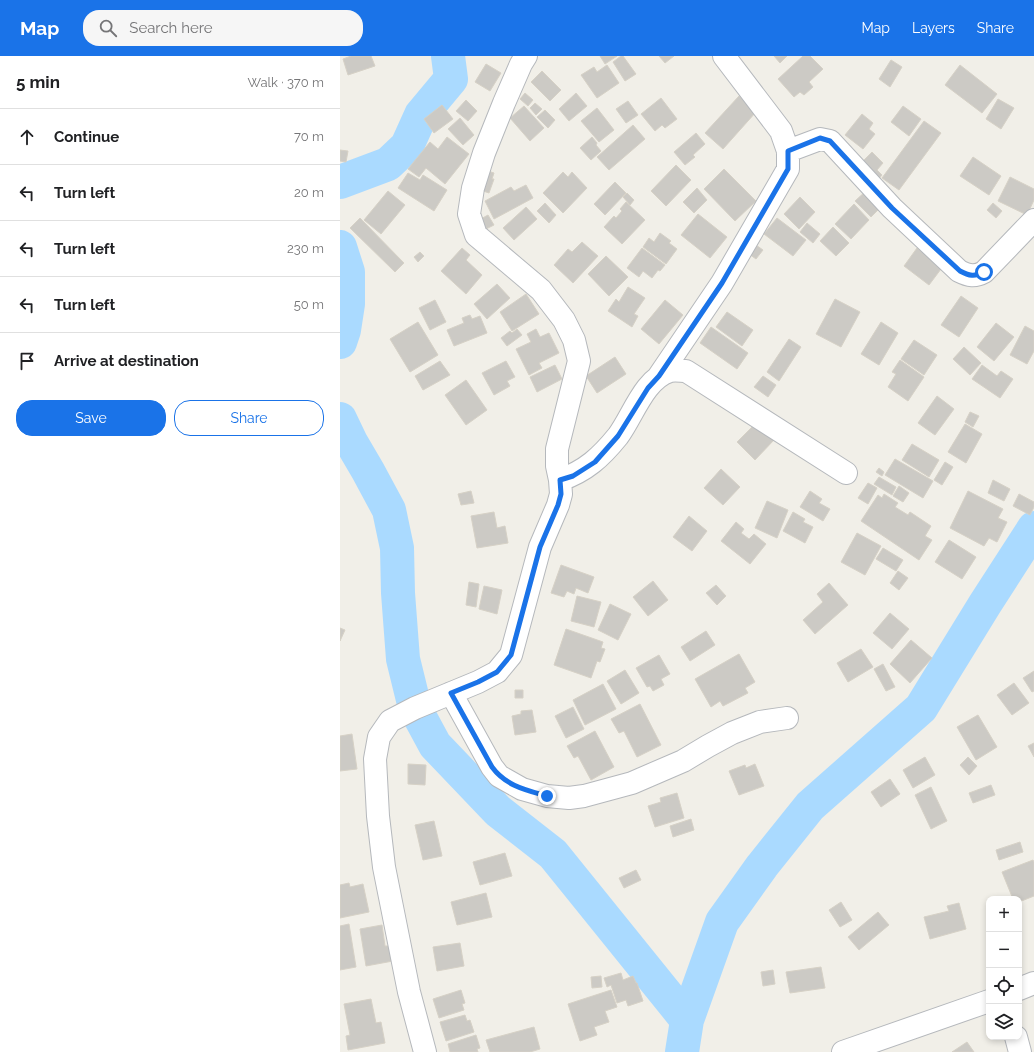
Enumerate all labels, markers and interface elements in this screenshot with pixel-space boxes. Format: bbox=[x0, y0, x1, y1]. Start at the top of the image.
search box bbox=[83, 10, 363, 46]
text: Map bbox=[20, 17, 59, 39]
icon: search bbox=[97, 17, 119, 39]
text: Search here bbox=[129, 19, 213, 37]
text: Map bbox=[862, 20, 890, 36]
text: Layers bbox=[912, 20, 955, 36]
text: Share bbox=[977, 20, 1014, 36]
text: 5 min bbox=[16, 72, 60, 92]
text: Walk · 370 m bbox=[247, 75, 324, 90]
icon: ahead bbox=[16, 126, 38, 148]
text: Continue bbox=[54, 128, 119, 146]
text: 70 m bbox=[294, 129, 324, 144]
icon: left bbox=[16, 182, 38, 204]
text: Turn left bbox=[54, 184, 115, 202]
text: 20 m bbox=[294, 185, 324, 200]
icon: left bbox=[16, 238, 38, 260]
text: Turn left bbox=[54, 240, 115, 258]
text: 230 m bbox=[287, 241, 324, 256]
route start bbox=[975, 263, 993, 281]
icon: left bbox=[16, 294, 38, 316]
text: Turn left bbox=[54, 296, 115, 314]
text: 50 m bbox=[294, 297, 324, 312]
icon: arrive bbox=[16, 350, 38, 372]
text: Arrive at destination bbox=[54, 352, 199, 370]
button: Save bbox=[16, 400, 166, 436]
button: Share bbox=[174, 400, 324, 436]
route end bbox=[538, 787, 556, 805]
map controls bbox=[986, 896, 1022, 1040]
button: + bbox=[986, 896, 1022, 932]
button: − bbox=[986, 932, 1022, 968]
button: locate bbox=[986, 968, 1022, 1004]
button: layers bbox=[986, 1004, 1022, 1040]

